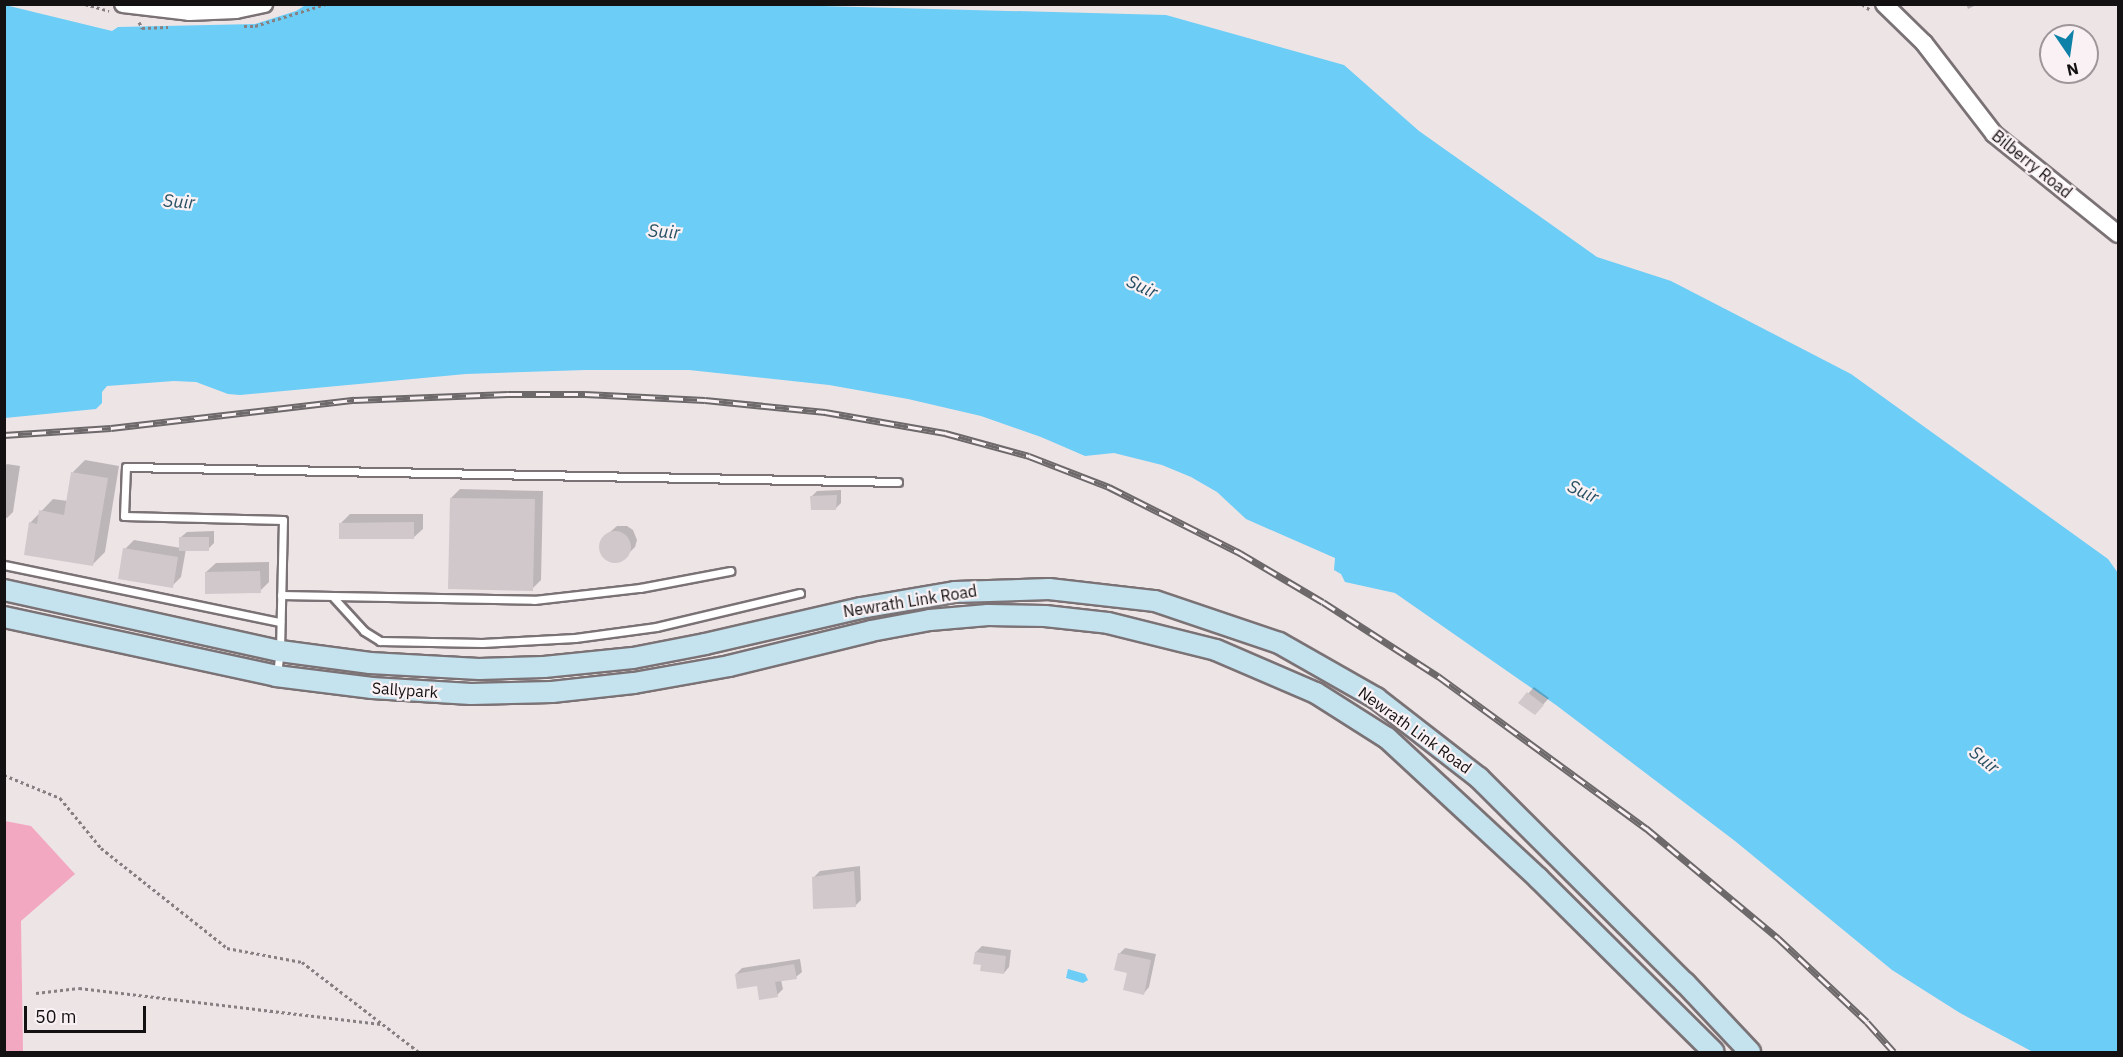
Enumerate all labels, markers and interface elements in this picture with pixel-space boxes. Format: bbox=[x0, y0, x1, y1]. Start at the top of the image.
north arrow bbox=[2039, 24, 2099, 84]
text: N bbox=[2065, 59, 2080, 81]
street label: Bilberry Road bbox=[1988, 126, 2076, 202]
water label: Suir bbox=[162, 190, 196, 214]
water label: Suir bbox=[647, 220, 681, 244]
water label: Suir bbox=[1123, 270, 1161, 304]
water label: Suir bbox=[1564, 475, 1602, 509]
street label: Newrath Link Road bbox=[842, 581, 978, 621]
street label: Sallypark bbox=[371, 678, 439, 702]
street label: Newrath Link Road bbox=[1355, 682, 1475, 778]
water label: Suir bbox=[1965, 742, 2003, 778]
scale bar bbox=[27, 994, 148, 1032]
text: 50 m bbox=[35, 1005, 77, 1028]

